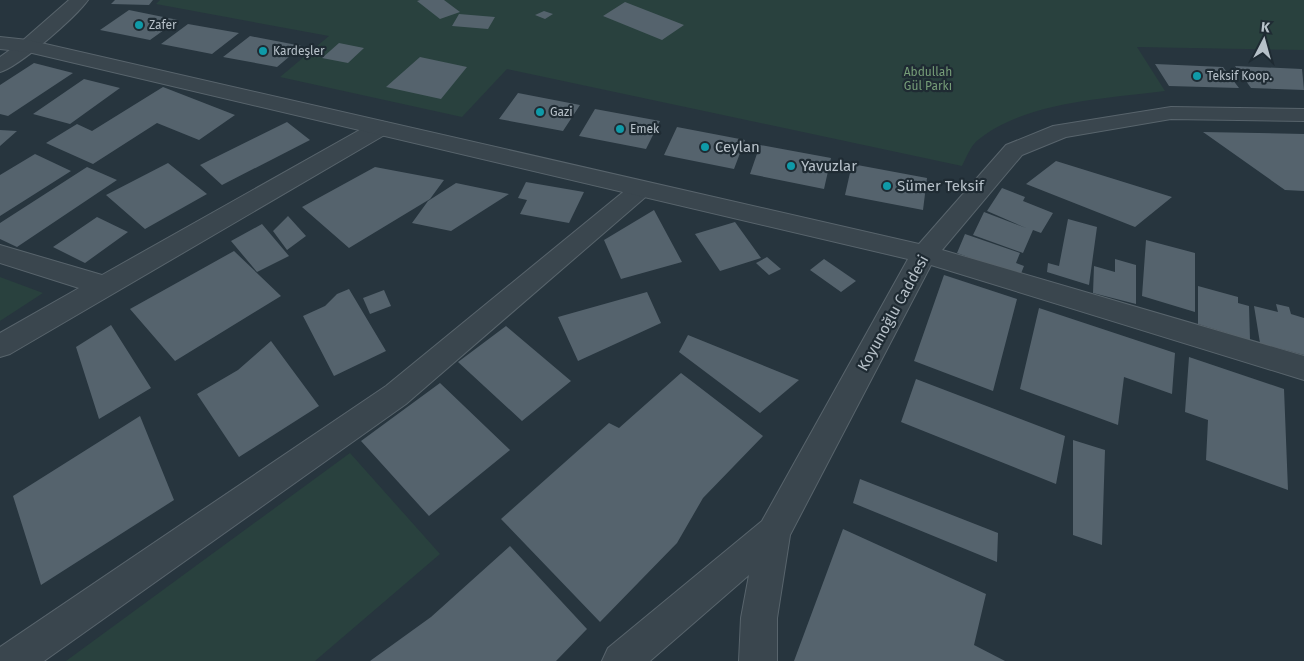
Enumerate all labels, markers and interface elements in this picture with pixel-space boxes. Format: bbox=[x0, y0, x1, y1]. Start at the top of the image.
north arrow bbox=[1239, 15, 1289, 65]
place label: Zafer bbox=[149, 18, 177, 32]
marker: Zafer bbox=[133, 19, 145, 31]
text: K bbox=[1260, 19, 1272, 37]
place label: Kardeşler bbox=[273, 44, 325, 58]
marker: Kardeşler bbox=[257, 45, 269, 57]
park label: Abdullah Gül Parkı bbox=[904, 65, 952, 93]
place label: Teksif Koop. bbox=[1207, 69, 1272, 83]
marker: Teksif Koop. bbox=[1191, 70, 1203, 82]
place label: Gazi bbox=[550, 105, 573, 119]
marker: Gazi bbox=[534, 106, 546, 118]
place label: Emek bbox=[630, 122, 660, 136]
marker: Emek bbox=[614, 123, 626, 135]
place label: Ceylan bbox=[715, 138, 760, 156]
marker: Ceylan bbox=[699, 141, 711, 153]
place label: Yavuzlar bbox=[801, 157, 857, 175]
marker: Yavuzlar bbox=[785, 160, 797, 172]
place label: Sümer Teksif bbox=[897, 177, 985, 195]
marker: Sümer Teksif bbox=[881, 180, 893, 192]
street label: Koyunoğlu Caddesi bbox=[854, 252, 932, 374]

